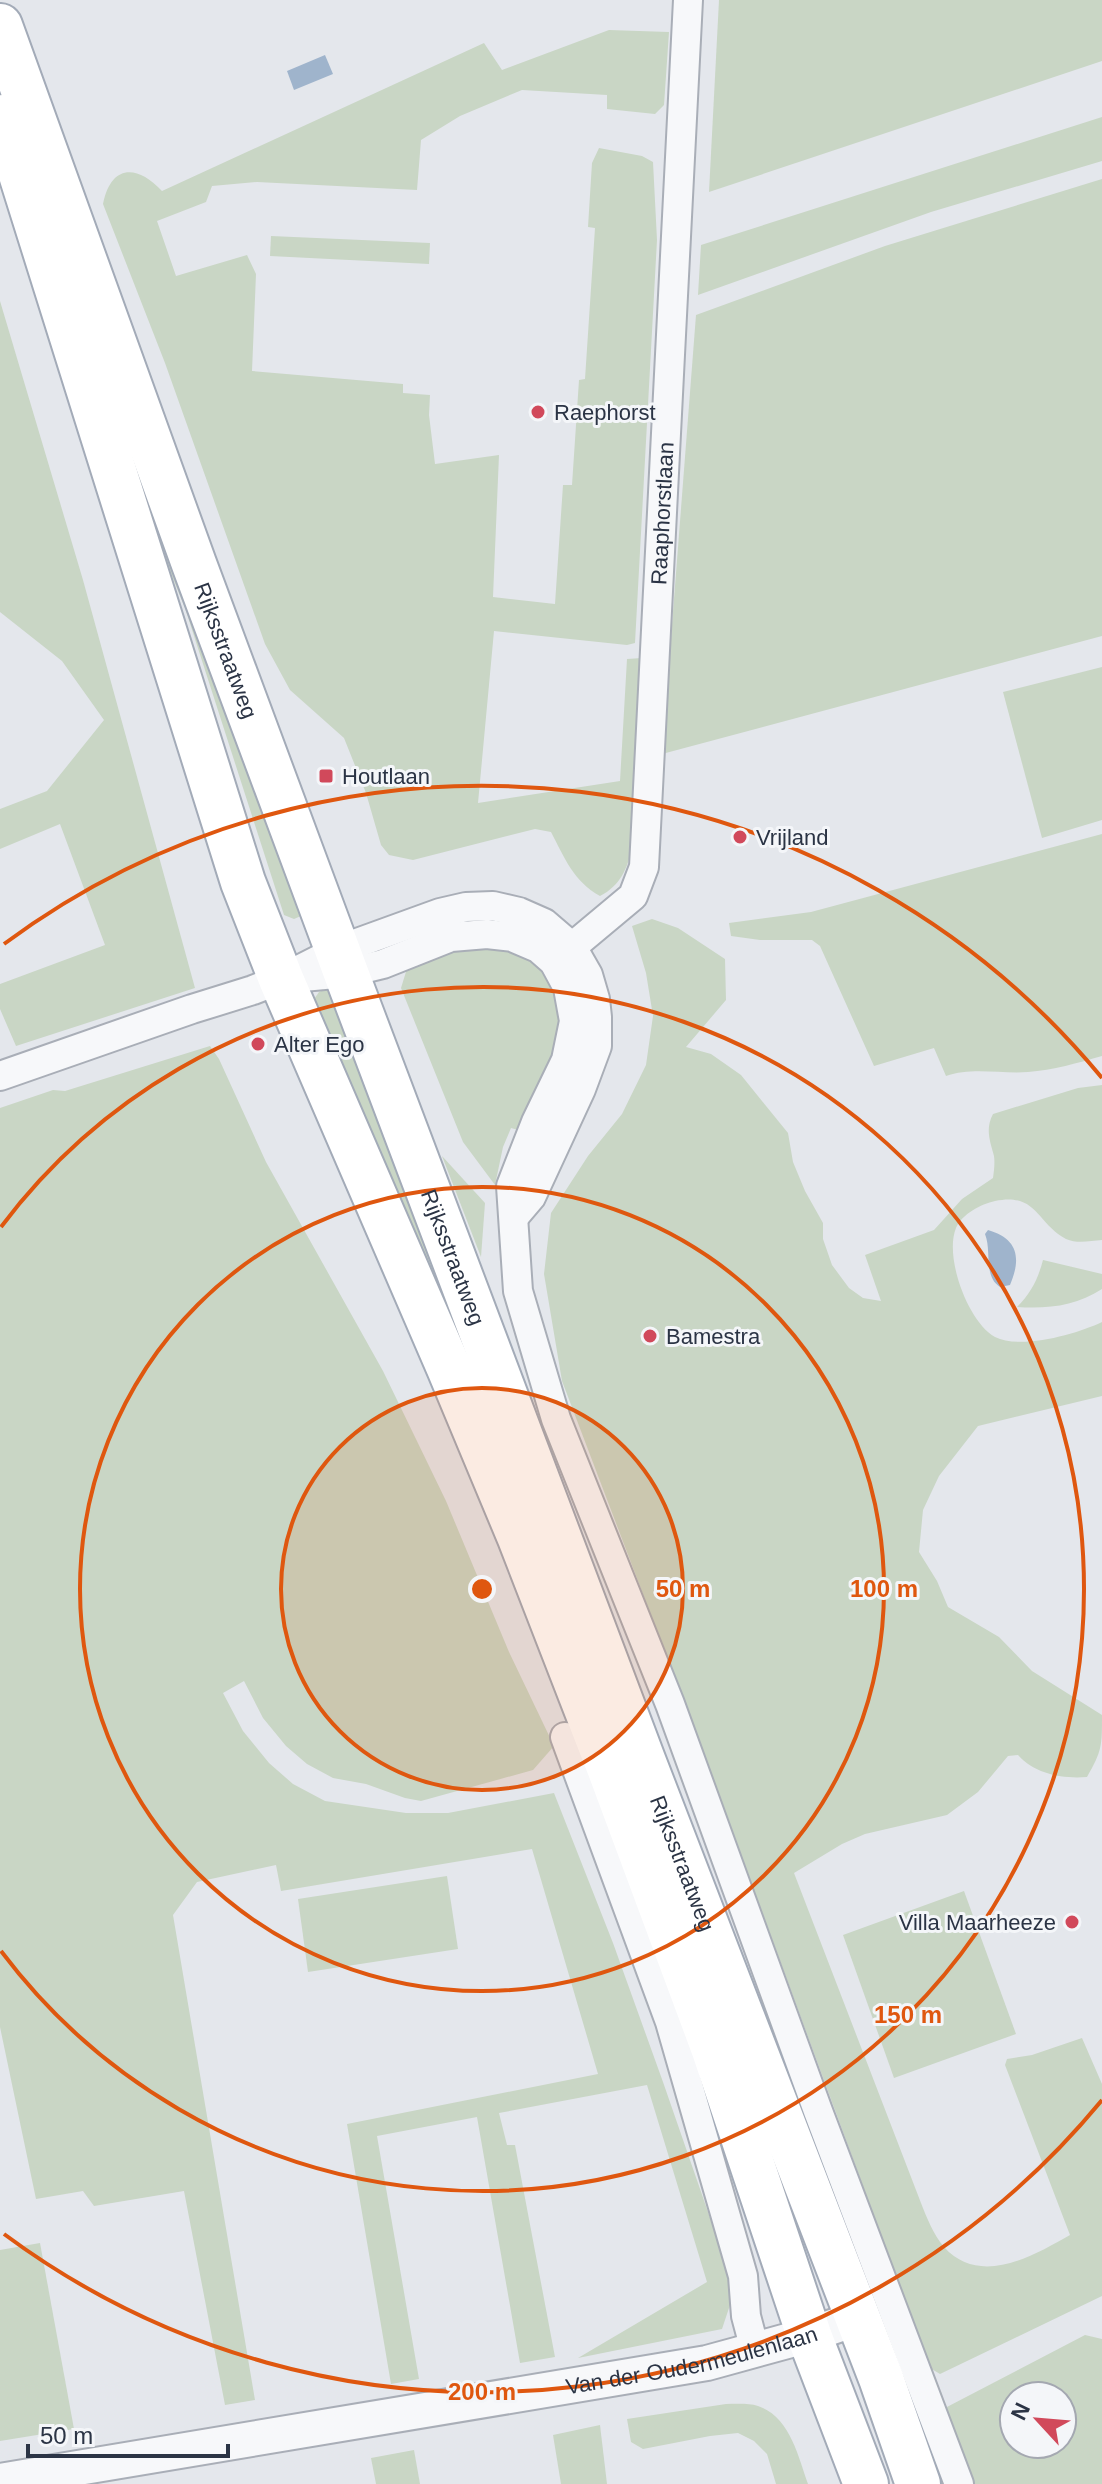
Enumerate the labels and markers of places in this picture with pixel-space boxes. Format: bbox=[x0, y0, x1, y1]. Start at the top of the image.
place label: Raephorst bbox=[554, 400, 656, 425]
marker: Raephorst bbox=[529, 403, 547, 421]
place label: Houtlaan bbox=[342, 764, 430, 789]
marker: Houtlaan bbox=[317, 767, 335, 785]
place label: Vrijland bbox=[756, 825, 829, 850]
marker: Vrijland bbox=[731, 828, 749, 846]
place label: Alter Ego bbox=[274, 1032, 365, 1057]
marker: Alter Ego bbox=[249, 1035, 267, 1053]
place label: Bamestra bbox=[666, 1324, 761, 1349]
marker: Bamestra bbox=[641, 1327, 659, 1345]
centre of rings bbox=[468, 1575, 496, 1603]
place label: Villa Maarheeze bbox=[899, 1910, 1056, 1935]
marker: Villa Maarheeze bbox=[1063, 1913, 1081, 1931]

